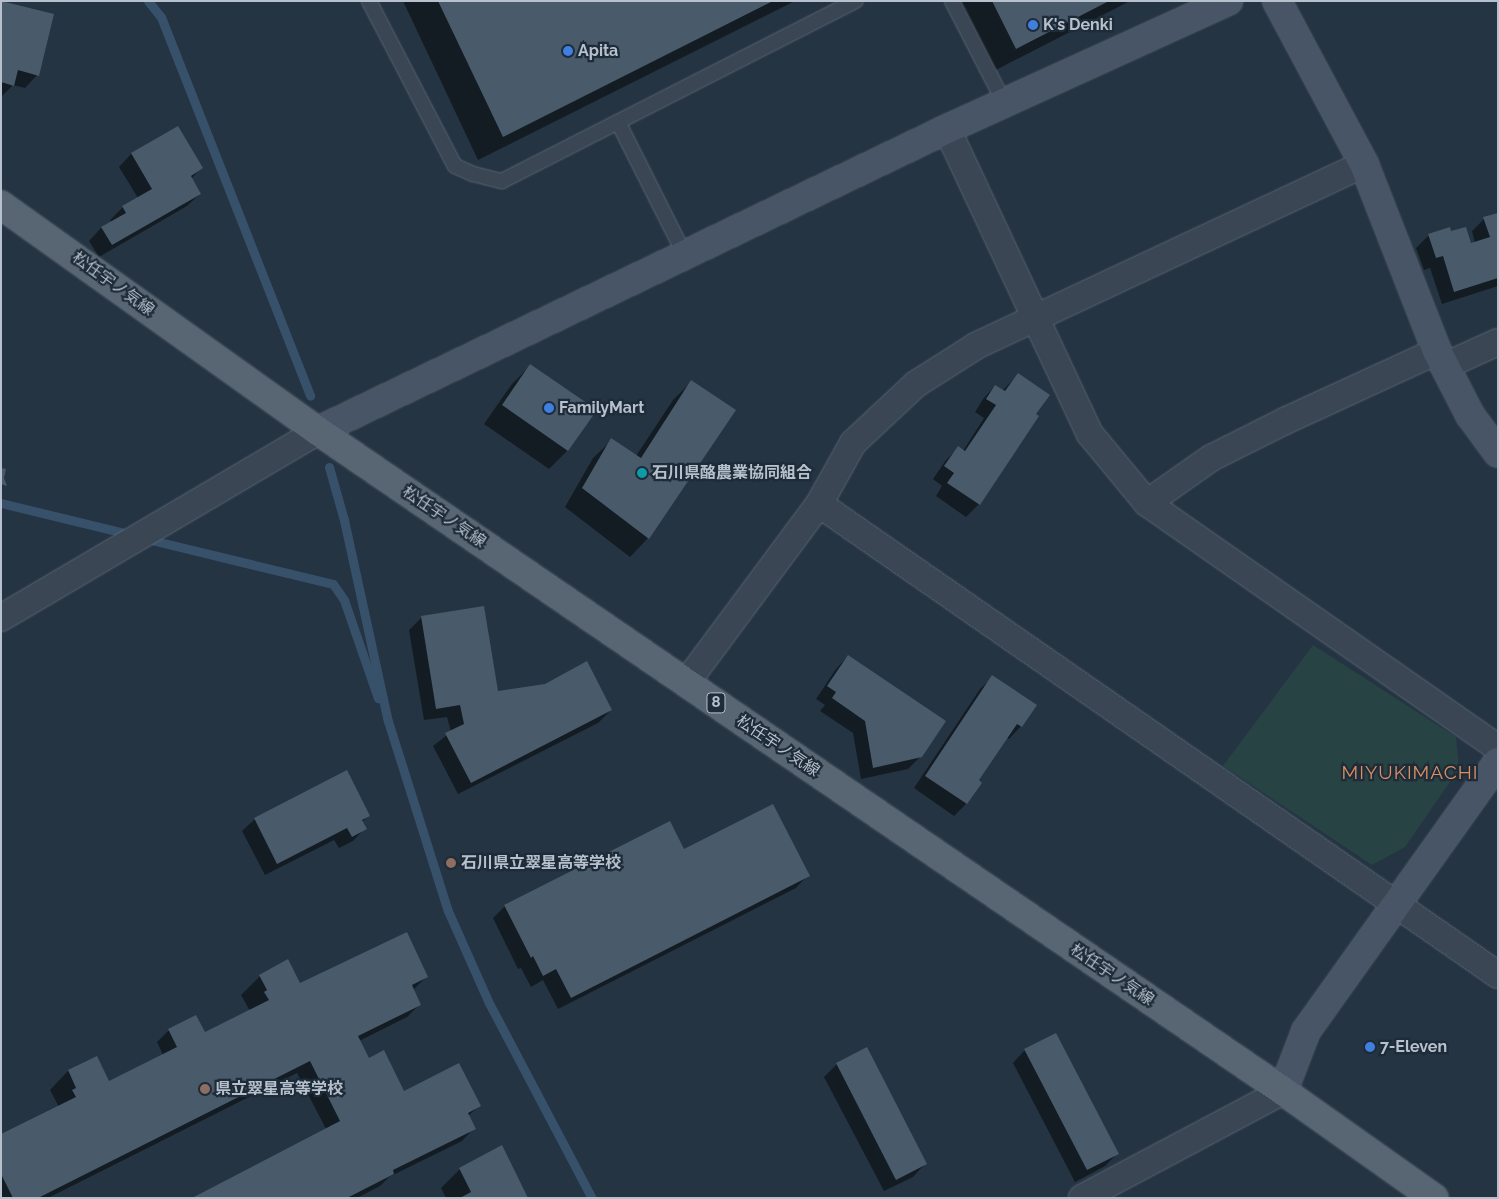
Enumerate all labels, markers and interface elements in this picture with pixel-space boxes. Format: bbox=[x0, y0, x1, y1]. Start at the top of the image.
place label: K's Denki bbox=[1043, 15, 1113, 35]
marker: K's Denki bbox=[1027, 19, 1039, 31]
place label: Apita bbox=[578, 41, 618, 61]
marker: Apita bbox=[562, 45, 574, 57]
street label: 松任宇ノ気線 bbox=[69, 248, 157, 320]
place label: FamilyMart bbox=[559, 398, 644, 418]
marker: FamilyMart bbox=[543, 402, 555, 414]
place label: 石川県酪農業協同組合 bbox=[652, 463, 812, 483]
marker: 石川県酪農業協同組合 bbox=[636, 467, 648, 479]
street label: 松任宇ノ気線 bbox=[399, 482, 489, 552]
road number: 8 bbox=[706, 690, 726, 716]
street label: 松任宇ノ気線 bbox=[733, 711, 823, 781]
district label: MIYUKIMACHI bbox=[1340, 762, 1480, 784]
place label: 石川県立翠星高等学校 bbox=[461, 853, 621, 873]
marker: 石川県立翠星高等学校 bbox=[445, 857, 457, 869]
street label: 松任宇ノ気線 bbox=[1067, 940, 1157, 1010]
place label: 7-Eleven bbox=[1380, 1037, 1447, 1057]
marker: 7-Eleven bbox=[1364, 1041, 1376, 1053]
place label: 県立翠星高等学校 bbox=[215, 1079, 343, 1099]
marker: 県立翠星高等学校 bbox=[199, 1083, 211, 1095]

